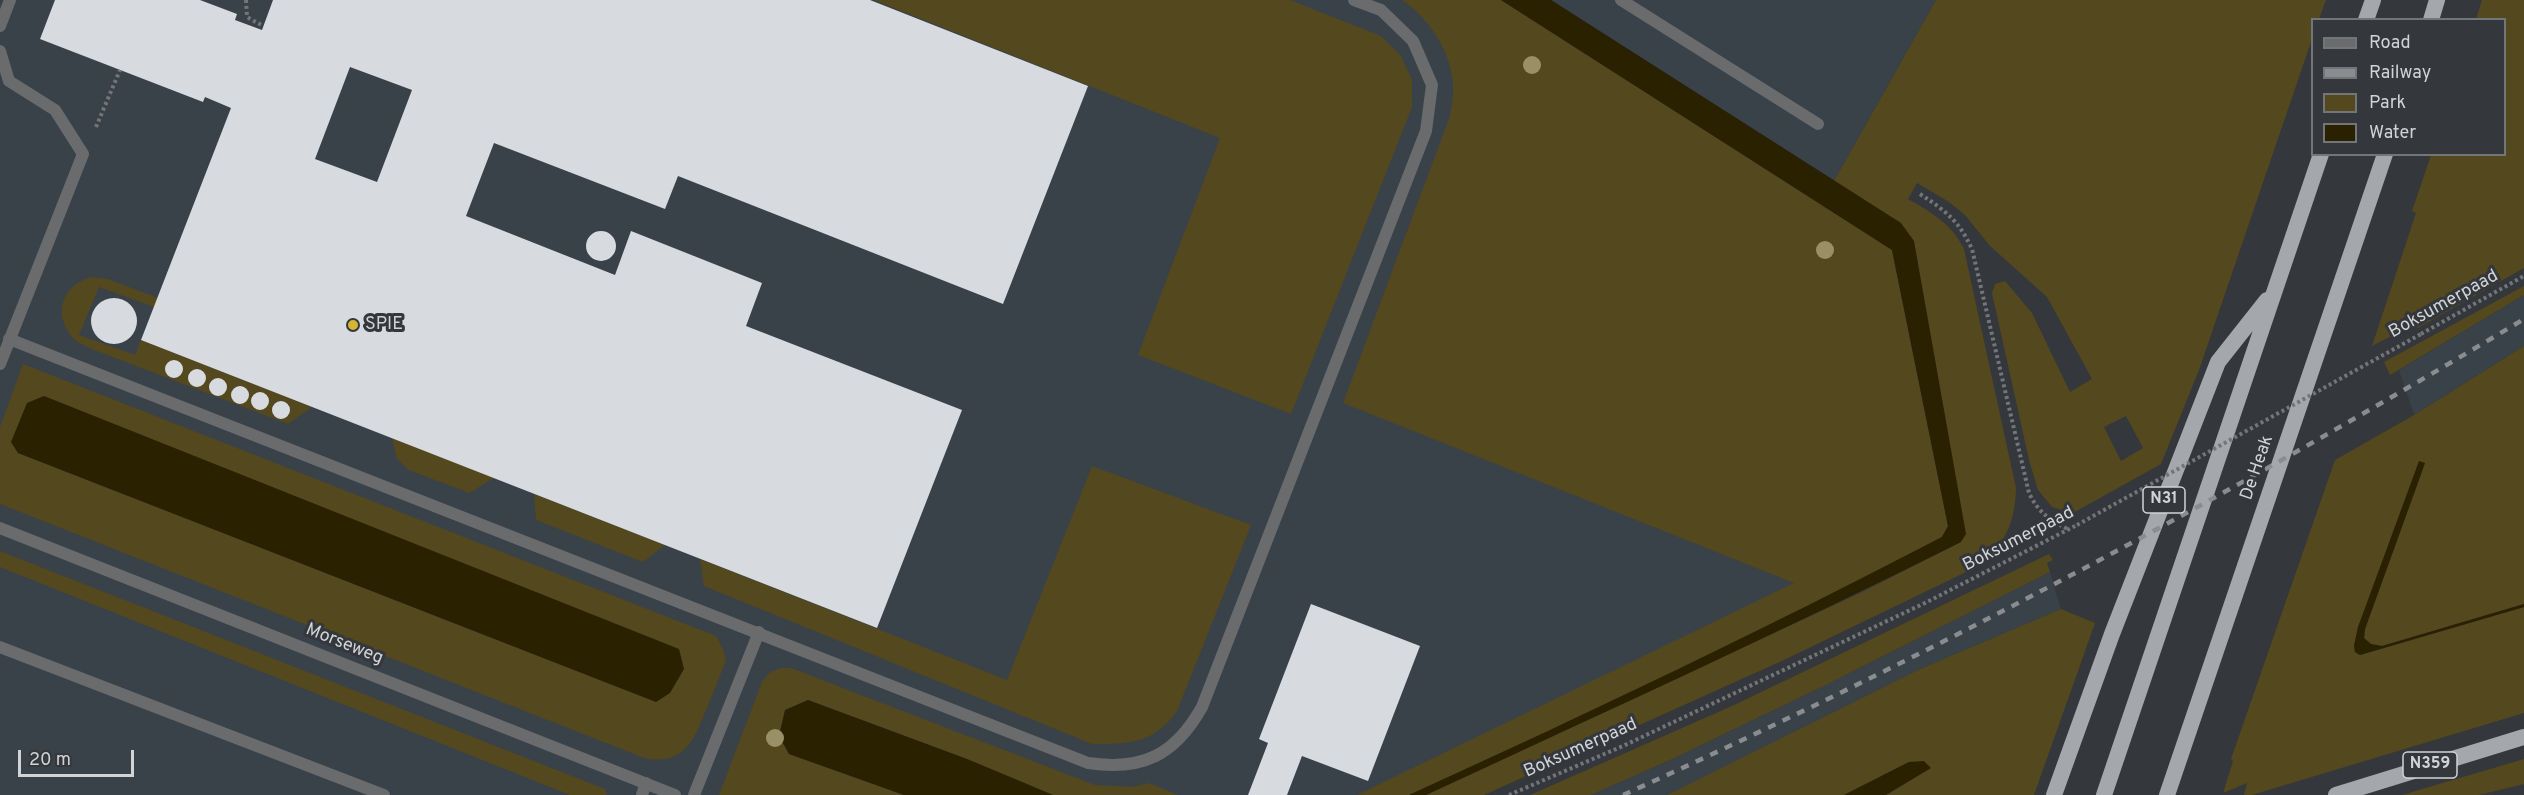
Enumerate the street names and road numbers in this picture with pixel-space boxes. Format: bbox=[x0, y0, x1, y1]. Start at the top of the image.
street label: Boksumerpaad bbox=[2385, 266, 2503, 344]
street label: De Heak bbox=[2237, 433, 2279, 503]
road number: N31 bbox=[2143, 487, 2185, 513]
street label: Boksumerpaad bbox=[1960, 503, 2078, 577]
street label: Morseweg bbox=[302, 620, 386, 670]
street label: Boksumerpaad bbox=[1521, 714, 1641, 784]
road number: N359 bbox=[2403, 752, 2457, 778]

